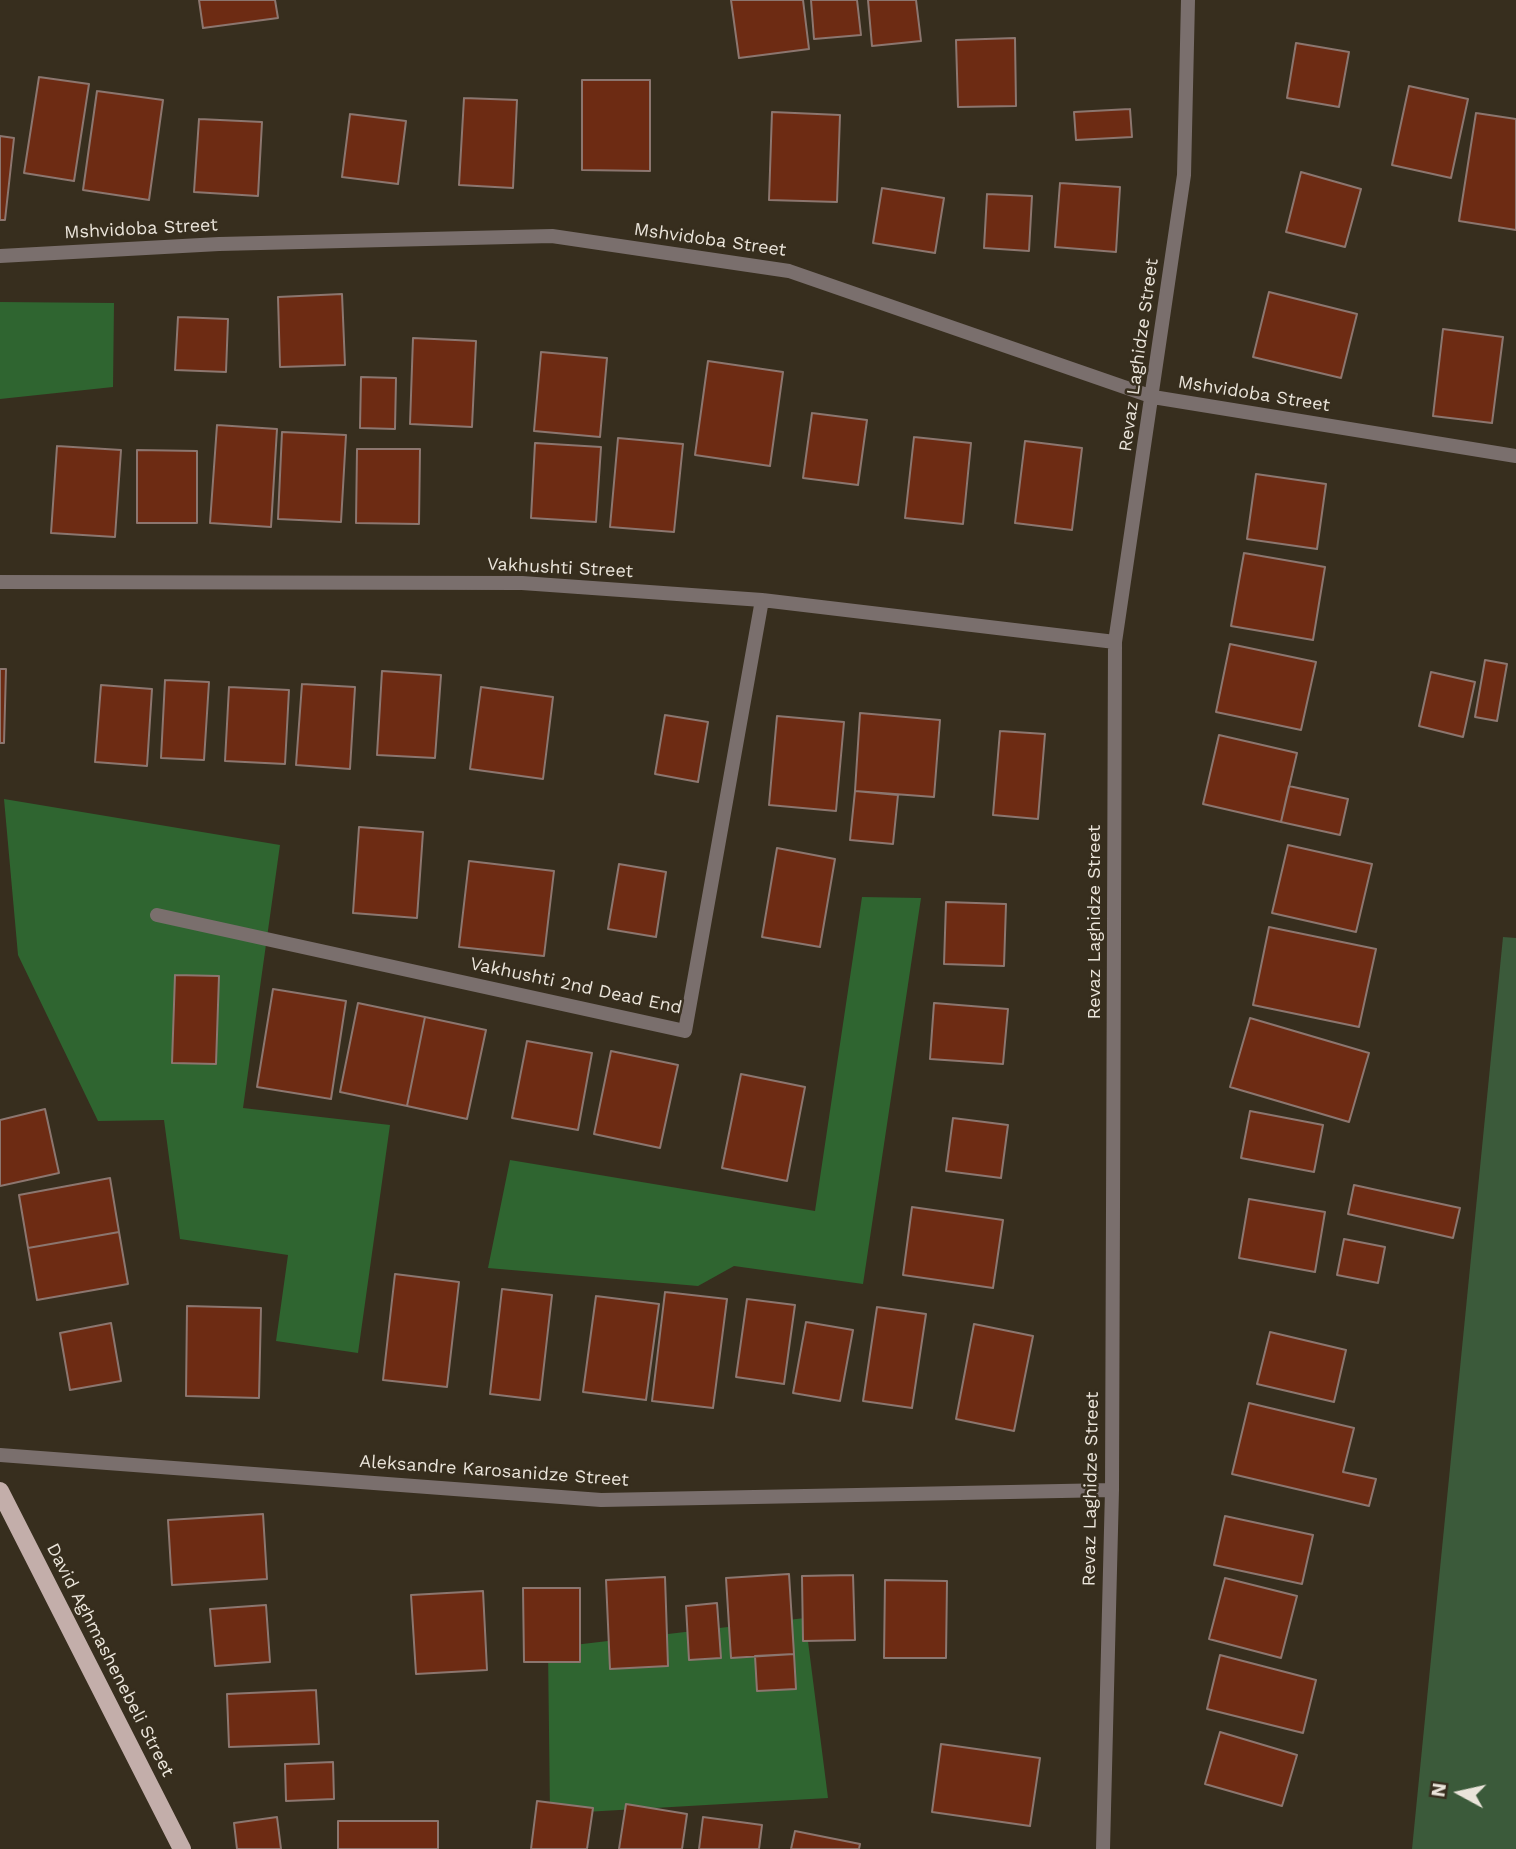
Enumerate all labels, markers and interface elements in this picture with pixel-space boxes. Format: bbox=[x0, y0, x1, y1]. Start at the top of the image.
street label: Mshvidoba Street bbox=[64, 214, 218, 244]
street label: Mshvidoba Street bbox=[632, 219, 788, 261]
street label: Revaz Laghidze Street bbox=[1115, 257, 1163, 453]
street label: Mshvidoba Street bbox=[1176, 371, 1332, 417]
street label: Vakhushti Street bbox=[486, 553, 634, 583]
street label: Revaz Laghidze Street bbox=[1084, 825, 1106, 1019]
street label: Vakhushti 2nd Dead End bbox=[468, 953, 684, 1019]
street label: Revaz Laghidze Street bbox=[1079, 1391, 1103, 1587]
street label: Aleksandre Karosanidze Street bbox=[359, 1451, 629, 1491]
street label: David Aghmashenebeli Street bbox=[42, 1540, 178, 1780]
north arrow bbox=[1425, 1758, 1495, 1828]
text: N bbox=[1426, 1781, 1451, 1799]

